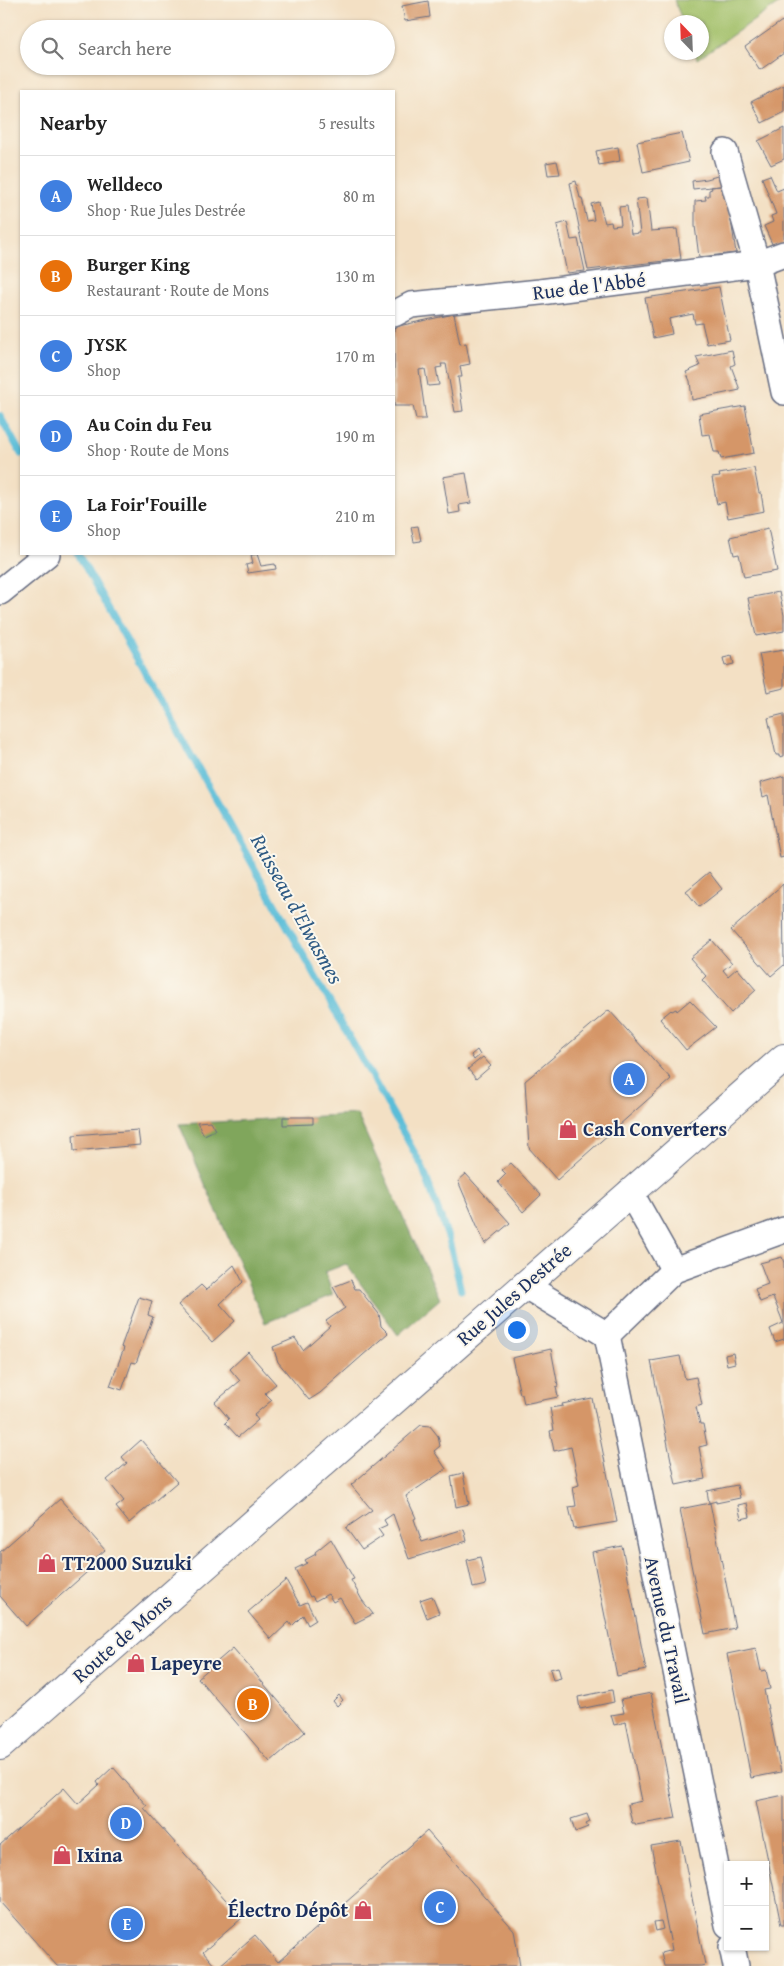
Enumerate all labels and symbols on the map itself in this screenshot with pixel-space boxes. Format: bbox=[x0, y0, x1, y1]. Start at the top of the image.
north arrow bbox=[664, 15, 709, 60]
street label: Rue de l'Abbé bbox=[531, 264, 647, 307]
water label: Ruisseau d'Elwasmes bbox=[243, 827, 352, 990]
pin: A bbox=[613, 1060, 645, 1098]
place label: Cash Converters bbox=[583, 1114, 727, 1143]
shop icon: Cash Converters bbox=[557, 1118, 579, 1140]
street label: Rue Jules Destrée bbox=[450, 1235, 578, 1352]
your location bbox=[504, 1317, 530, 1343]
place label: TT2000 Suzuki bbox=[62, 1548, 192, 1577]
shop icon: TT2000 Suzuki bbox=[36, 1552, 58, 1574]
street label: Avenue du Travail bbox=[638, 1553, 697, 1707]
street label: Route de Mons bbox=[66, 1586, 178, 1689]
place label: Lapeyre bbox=[151, 1648, 222, 1677]
shop icon: Lapeyre bbox=[125, 1652, 147, 1674]
pin: B bbox=[237, 1685, 269, 1723]
pin: D bbox=[110, 1804, 142, 1842]
place label: Ixina bbox=[77, 1840, 123, 1869]
shop icon: Ixina bbox=[51, 1844, 73, 1866]
pin: C bbox=[424, 1888, 456, 1926]
place label: Électro Dépôt bbox=[228, 1895, 348, 1924]
shop icon: Électro Dépôt bbox=[352, 1899, 374, 1921]
pin: E bbox=[111, 1905, 143, 1943]

